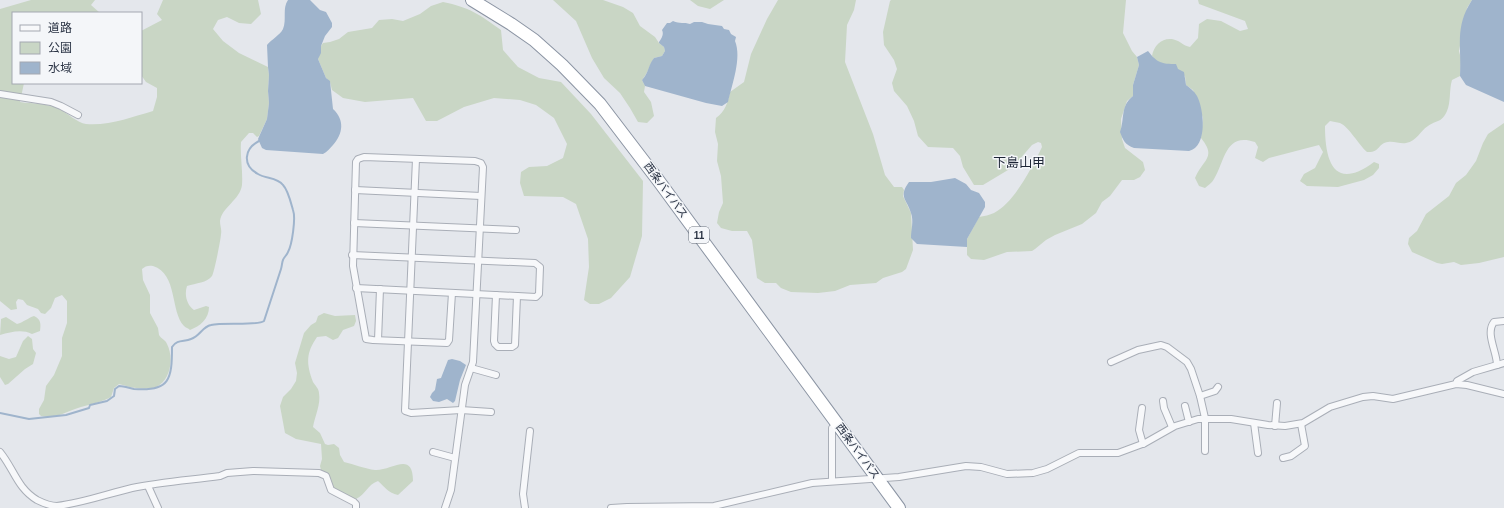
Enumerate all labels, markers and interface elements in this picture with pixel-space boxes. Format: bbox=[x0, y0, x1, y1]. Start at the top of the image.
legend bbox=[12, 12, 142, 84]
text: 道路 bbox=[48, 21, 72, 35]
text: 公園 bbox=[48, 41, 72, 55]
text: 水域 bbox=[48, 61, 72, 75]
district label: 下島山甲 bbox=[993, 155, 1045, 170]
street label: 西条バイパス bbox=[642, 160, 690, 220]
road number: 11 bbox=[689, 227, 709, 243]
street label: 西条バイパス bbox=[834, 421, 882, 481]

